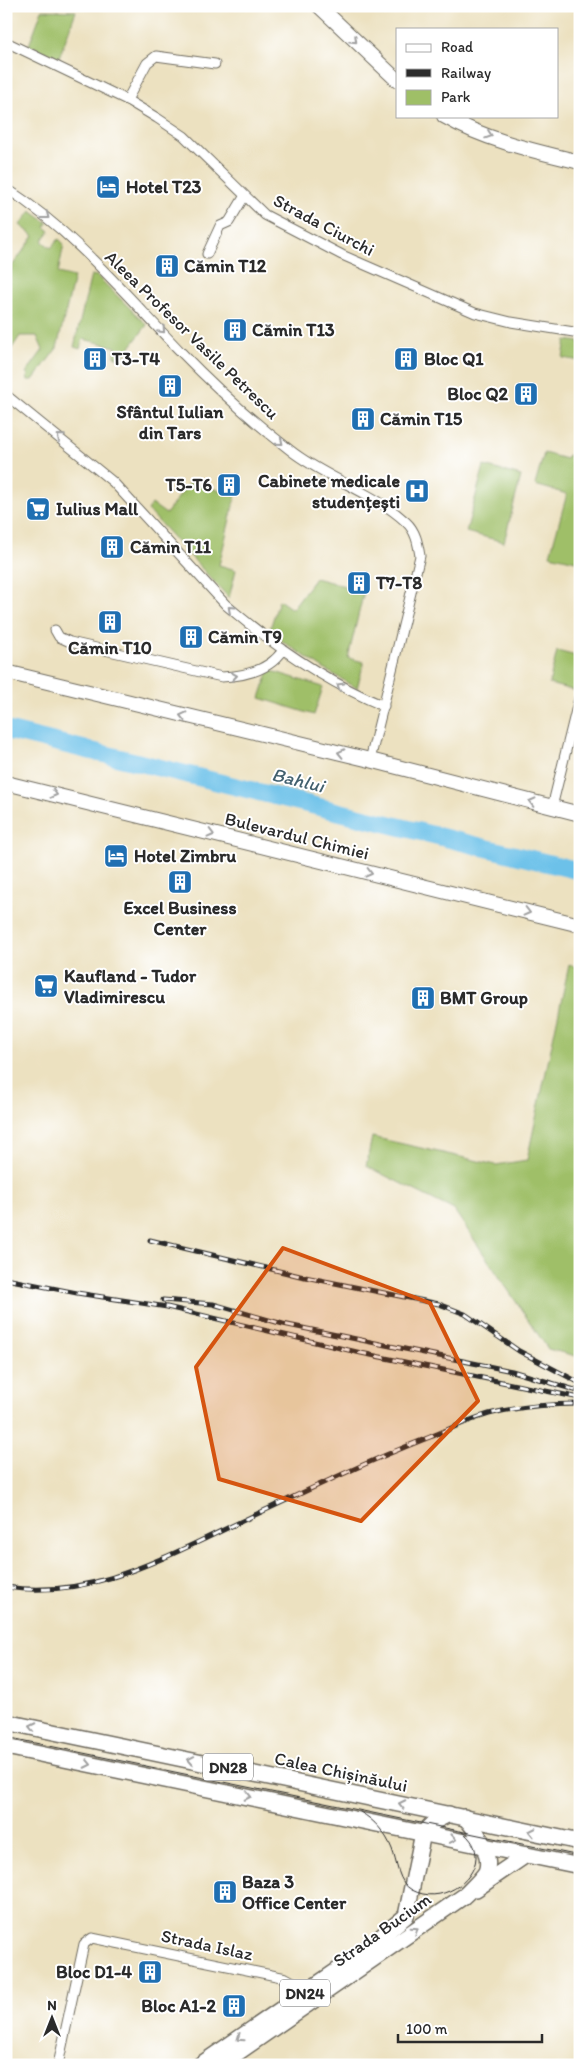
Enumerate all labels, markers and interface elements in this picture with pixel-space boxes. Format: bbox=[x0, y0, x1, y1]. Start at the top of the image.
legend bbox=[396, 28, 558, 118]
one-way arrow bbox=[348, 34, 357, 43]
text: Road bbox=[441, 38, 474, 56]
text: Railway bbox=[441, 64, 491, 82]
text: Park bbox=[441, 88, 471, 106]
one-way arrow bbox=[484, 130, 492, 140]
hotel icon: Hotel T23 bbox=[95, 174, 121, 200]
place label: Hotel T23 bbox=[126, 176, 202, 198]
street label: Strada Ciurchi bbox=[270, 189, 378, 261]
one-way arrow bbox=[40, 211, 49, 219]
street label: Aleea Profesor Vasile Petrescu bbox=[100, 246, 284, 424]
building icon: Cămin T12 bbox=[154, 253, 180, 279]
place label: Cămin T12 bbox=[184, 255, 267, 277]
building icon: Cămin T13 bbox=[222, 317, 248, 343]
place label: Cămin T13 bbox=[252, 319, 335, 341]
one-way arrow bbox=[156, 325, 165, 334]
building icon: T3-T4 bbox=[82, 346, 108, 372]
building icon: Bloc Q1 bbox=[393, 346, 419, 372]
place label: T3-T4 bbox=[111, 348, 160, 370]
place label: Bloc Q1 bbox=[424, 348, 484, 370]
building icon: Sfântul Iulian din Tars bbox=[157, 373, 183, 399]
building icon: Bloc Q2 bbox=[513, 381, 539, 407]
place label: Bloc Q2 bbox=[447, 383, 509, 405]
place label: Sfântul Iulian din Tars bbox=[117, 401, 224, 444]
building icon: Cămin T15 bbox=[350, 406, 376, 432]
place label: Cămin T15 bbox=[380, 408, 463, 430]
one-way arrow bbox=[56, 434, 65, 443]
one-way arrow bbox=[274, 436, 283, 445]
place label: Cabinete medicale studențești bbox=[258, 470, 400, 513]
building icon: T5-T6 bbox=[216, 472, 242, 498]
place label: T5-T6 bbox=[165, 474, 212, 496]
hospital icon: Cabinete medicale studențești bbox=[404, 478, 430, 504]
supermarket icon: Iulius Mall bbox=[25, 496, 51, 522]
place label: Iulius Mall bbox=[56, 498, 139, 520]
building icon: Cămin T11 bbox=[99, 534, 125, 560]
place label: Cămin T11 bbox=[130, 536, 212, 558]
building icon: T7-T8 bbox=[346, 570, 372, 596]
place label: T7-T8 bbox=[375, 572, 422, 594]
one-way arrow bbox=[228, 606, 237, 615]
building icon: Cămin T10 bbox=[97, 609, 123, 635]
building icon: Cămin T9 bbox=[178, 624, 204, 650]
place label: Cămin T9 bbox=[208, 626, 282, 648]
place label: Cămin T10 bbox=[68, 637, 152, 659]
one-way arrow bbox=[230, 671, 239, 681]
one-way arrow bbox=[336, 682, 345, 692]
one-way arrow bbox=[178, 711, 187, 722]
one-way arrow bbox=[337, 748, 345, 759]
water label: Bahlui bbox=[270, 762, 329, 798]
one-way arrow bbox=[49, 789, 57, 799]
one-way arrow bbox=[528, 797, 537, 808]
street label: Bulevardul Chimiei bbox=[223, 807, 371, 865]
one-way arrow bbox=[207, 829, 215, 839]
hotel icon: Hotel Zimbru bbox=[103, 843, 129, 869]
place label: Hotel Zimbru bbox=[134, 845, 236, 867]
one-way arrow bbox=[364, 867, 373, 878]
building icon: Excel Business Center bbox=[167, 869, 193, 895]
place label: Excel Business Center bbox=[124, 897, 236, 940]
one-way arrow bbox=[522, 906, 531, 917]
place label: Kaufland - Tudor Vladimirescu bbox=[64, 965, 197, 1008]
supermarket icon: Kaufland - Tudor Vladimirescu bbox=[33, 973, 59, 999]
building icon: BMT Group bbox=[410, 985, 436, 1011]
place label: BMT Group bbox=[440, 987, 528, 1009]
one-way arrow bbox=[28, 1722, 36, 1733]
street label: Calea Chișinăului bbox=[273, 1747, 409, 1797]
road number: DN28 bbox=[203, 1754, 253, 1780]
one-way arrow bbox=[187, 1755, 196, 1765]
one-way arrow bbox=[84, 1758, 93, 1769]
one-way arrow bbox=[243, 1791, 252, 1801]
one-way arrow bbox=[397, 1799, 406, 1810]
one-way arrow bbox=[528, 1827, 537, 1838]
one-way arrow bbox=[449, 1833, 457, 1844]
place label: Baza 3 Office Center bbox=[242, 1871, 347, 1914]
building icon: Baza 3 Office Center bbox=[212, 1879, 238, 1905]
street label: Strada Bucium bbox=[329, 1888, 436, 1972]
street label: Strada Islaz bbox=[159, 1925, 256, 1966]
one-way arrow bbox=[409, 1927, 418, 1936]
building icon: Bloc D1-4 bbox=[137, 1959, 163, 1985]
place label: Bloc D1-4 bbox=[56, 1961, 132, 1983]
road number: DN24 bbox=[280, 1980, 330, 2006]
building icon: Bloc A1-2 bbox=[221, 1993, 247, 2019]
north arrow bbox=[28, 1994, 78, 2044]
place label: Bloc A1-2 bbox=[141, 1995, 217, 2017]
text: N bbox=[47, 1997, 57, 2014]
scale bar bbox=[398, 2011, 542, 2043]
text: 100 m bbox=[406, 2020, 448, 2038]
one-way arrow bbox=[236, 2032, 245, 2041]

